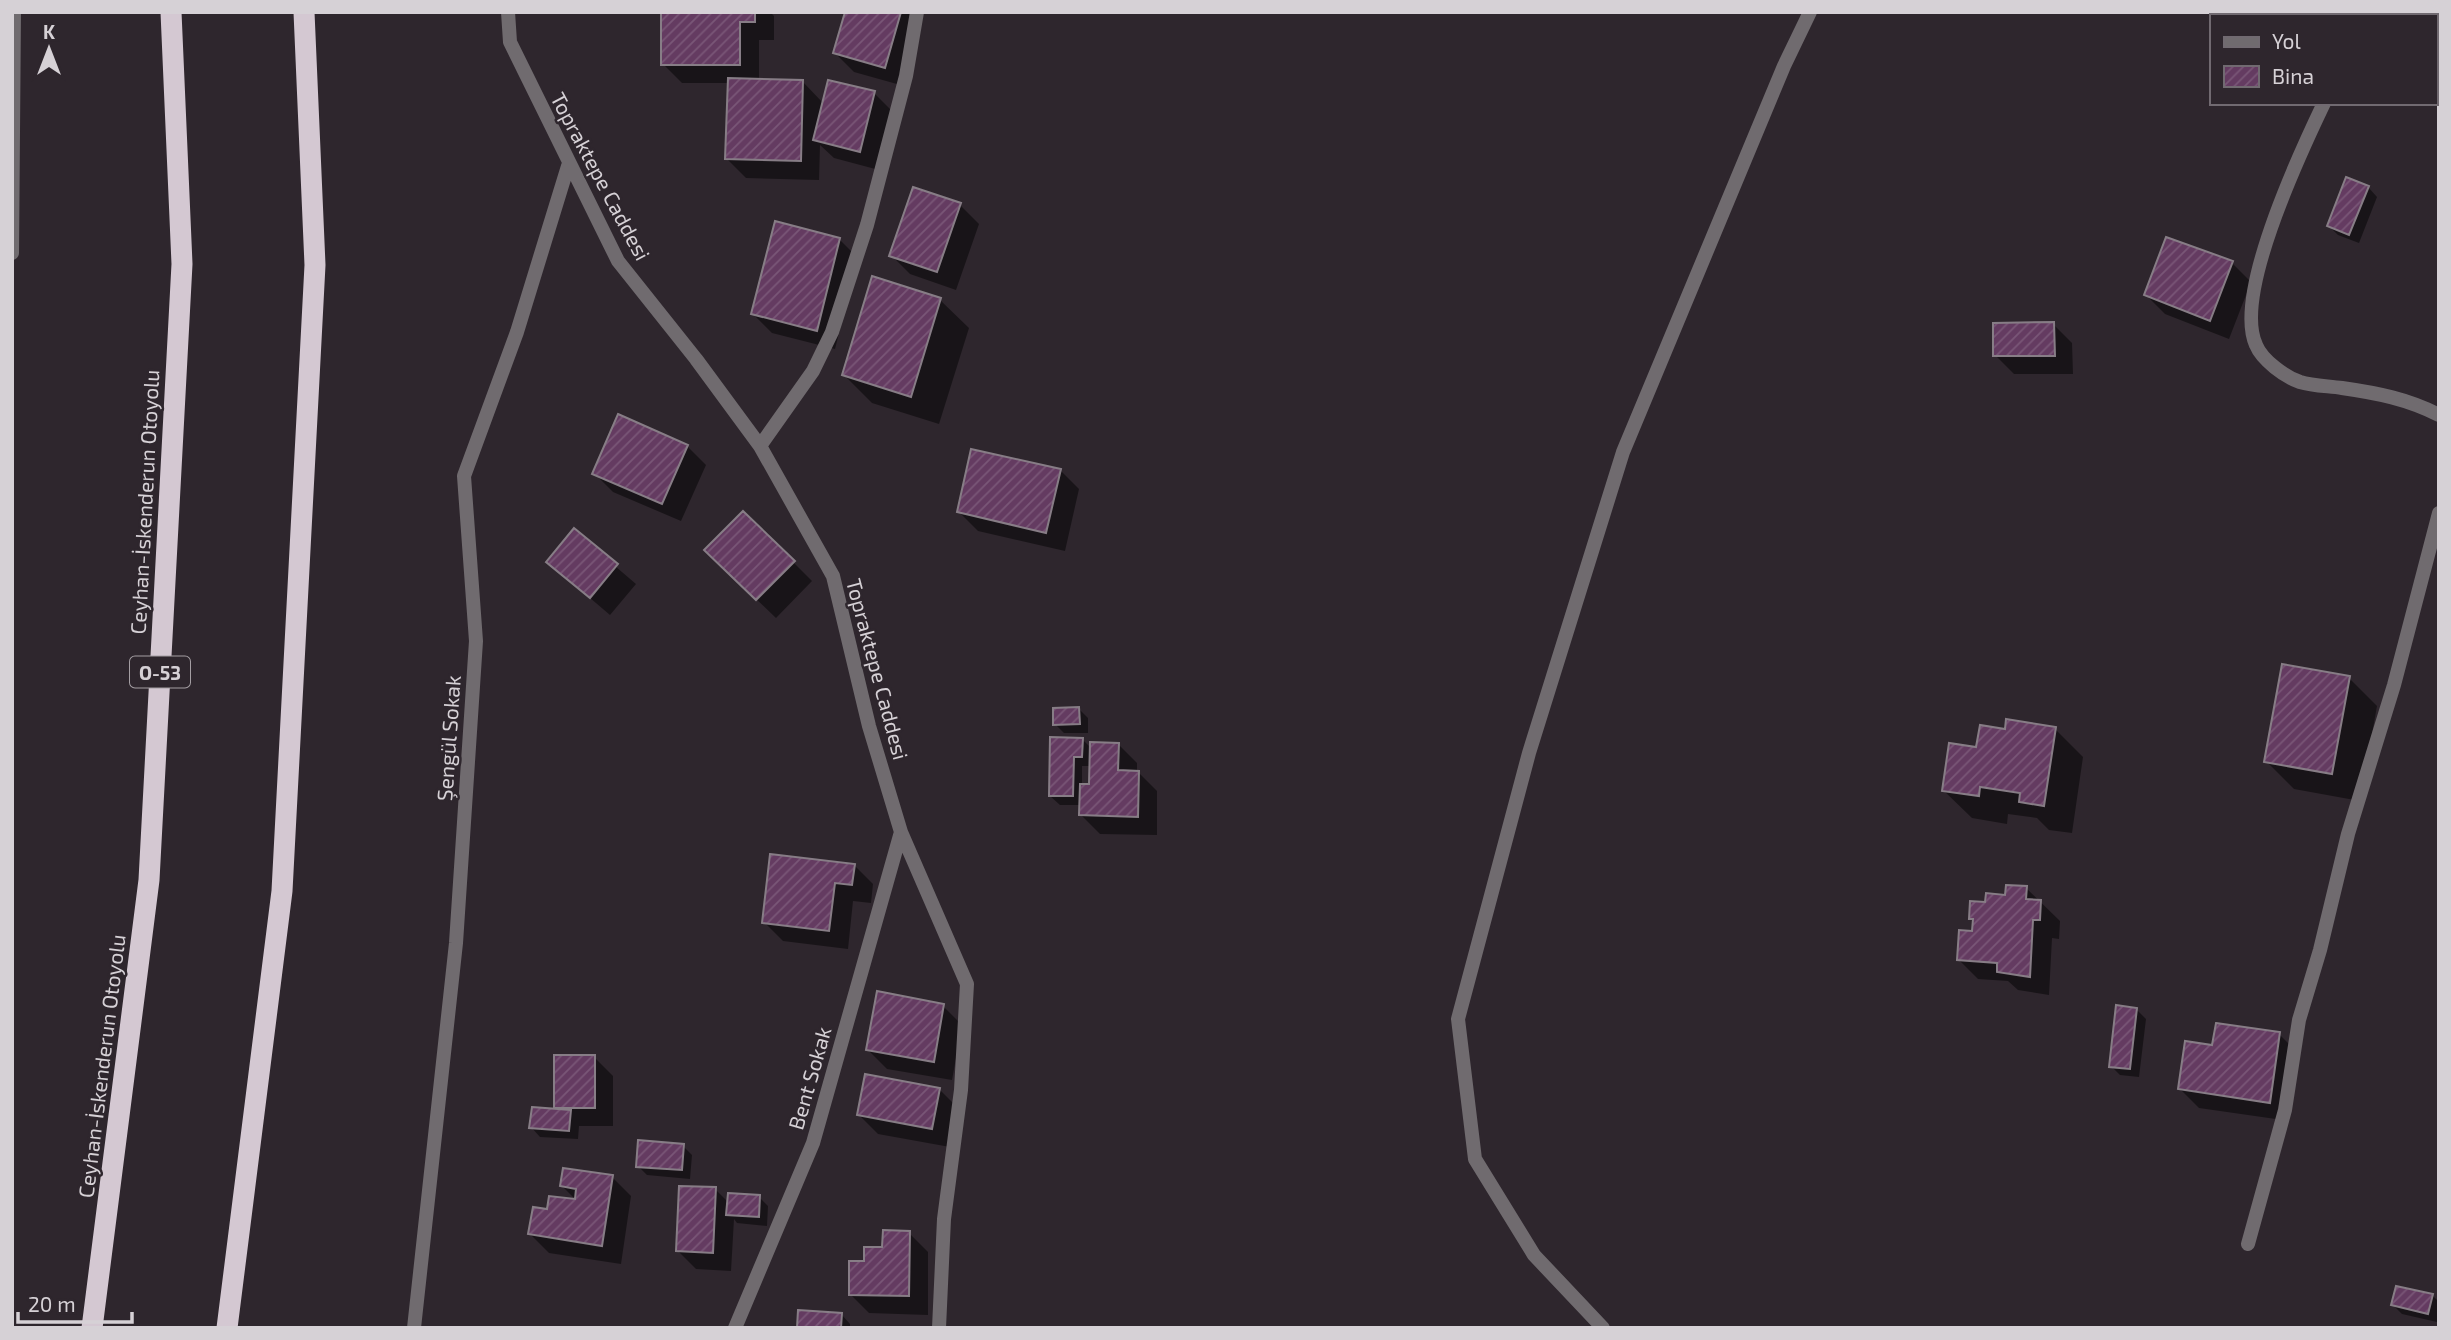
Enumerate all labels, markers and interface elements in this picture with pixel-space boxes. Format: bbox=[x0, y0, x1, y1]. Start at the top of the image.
north arrow bbox=[14, 14, 84, 84]
legend bbox=[2210, 14, 2437, 105]
text: K bbox=[43, 20, 55, 43]
text: Yol bbox=[2272, 28, 2301, 53]
text: Bina bbox=[2272, 63, 2314, 88]
street label: Topraktepe Caddesi bbox=[546, 88, 656, 264]
street label: Ceyhan-İskenderun Otoyolu bbox=[125, 369, 163, 635]
street label: Topraktepe Caddesi bbox=[842, 576, 914, 762]
road number: O-53 bbox=[130, 656, 190, 688]
street label: Şengül Sokak bbox=[431, 674, 467, 802]
street label: Ceyhan-İskenderun Otoyolu bbox=[72, 933, 130, 1199]
street label: Bent Sokak bbox=[782, 1023, 836, 1132]
scale bar bbox=[18, 1280, 131, 1324]
text: 20 m bbox=[28, 1291, 76, 1316]

